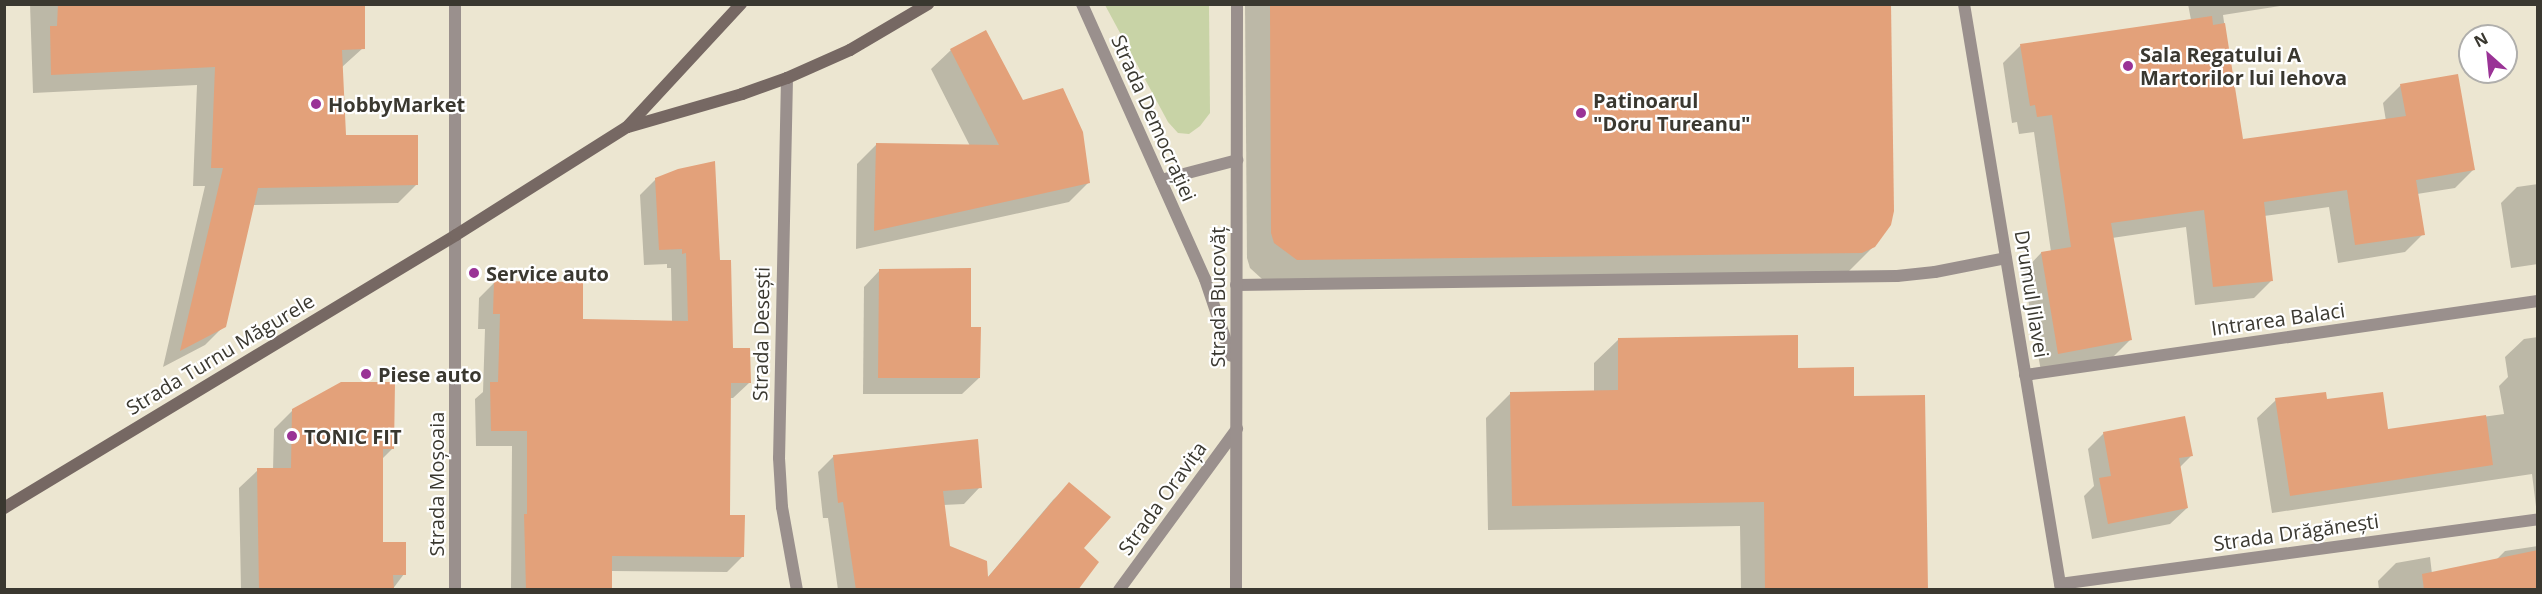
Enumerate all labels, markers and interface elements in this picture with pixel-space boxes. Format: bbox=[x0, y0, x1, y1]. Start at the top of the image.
north arrow bbox=[2458, 24, 2518, 84]
text: N bbox=[2470, 27, 2492, 53]
street label: Strada Democrației bbox=[1107, 31, 1201, 205]
place label: Sala Regatului A Martorilor lui Iehova bbox=[2140, 42, 2347, 89]
marker: Sala Regatului A Martorilor lui Iehova bbox=[2121, 59, 2135, 73]
place label: Patinoarul "Doru Tureanu" bbox=[1593, 89, 1750, 136]
place label: HobbyMarket bbox=[328, 92, 465, 116]
marker: HobbyMarket bbox=[309, 97, 323, 111]
marker: Patinoarul "Doru Tureanu" bbox=[1574, 106, 1588, 120]
street label: Strada Bucovăț bbox=[1205, 227, 1229, 367]
street label: Drumul Jilavei bbox=[2010, 229, 2054, 359]
place label: Service auto bbox=[486, 261, 609, 285]
marker: Service auto bbox=[467, 266, 481, 280]
street label: Strada Desești bbox=[748, 267, 774, 401]
street label: Strada Turnu Măgurele bbox=[122, 288, 318, 420]
street label: Intrarea Balaci bbox=[2210, 298, 2346, 340]
place label: Piese auto bbox=[378, 362, 482, 386]
marker: Piese auto bbox=[359, 367, 373, 381]
street label: Strada Moșoaia bbox=[424, 412, 448, 556]
place label: TONIC FIT bbox=[304, 424, 401, 448]
marker: TONIC FIT bbox=[285, 429, 299, 443]
street label: Strada Oravița bbox=[1113, 437, 1211, 559]
street label: Strada Drăgănești bbox=[2212, 509, 2380, 555]

